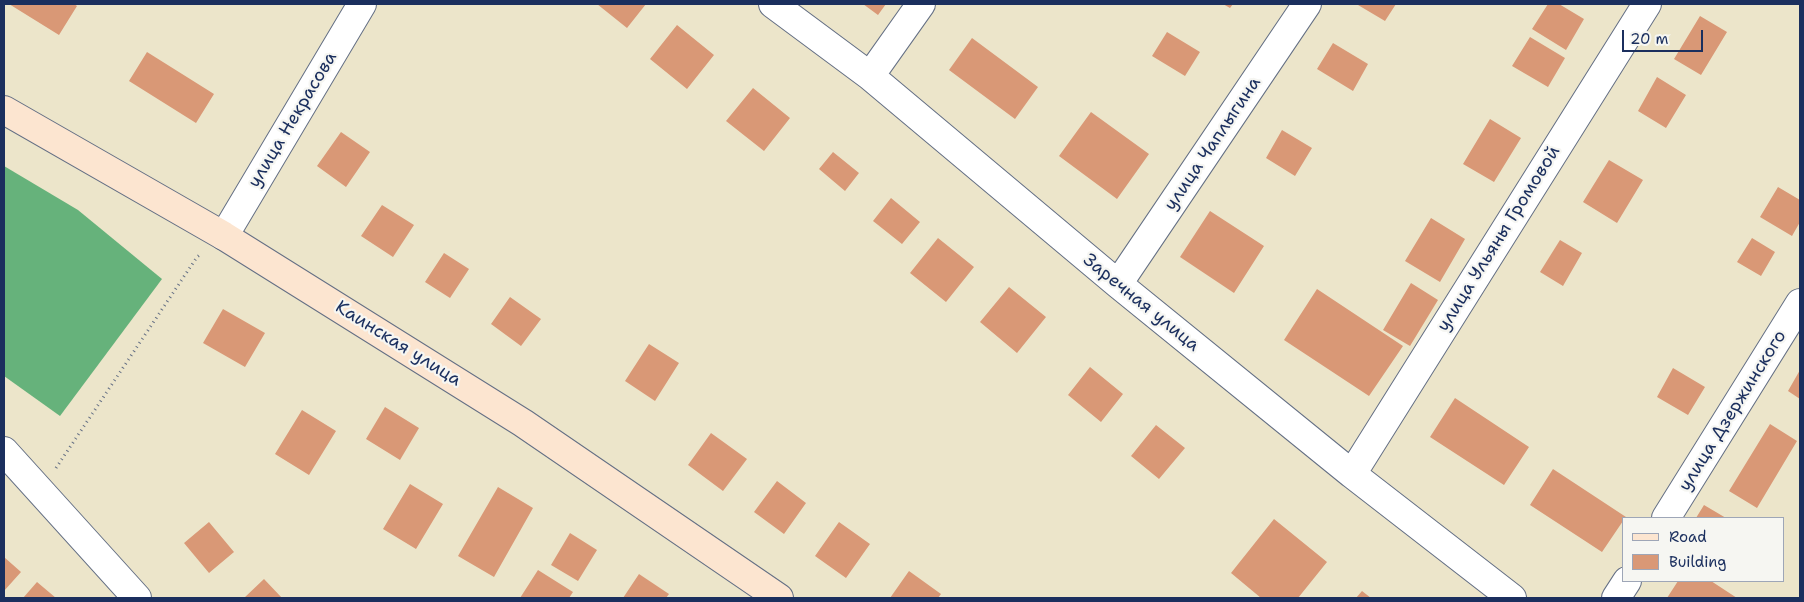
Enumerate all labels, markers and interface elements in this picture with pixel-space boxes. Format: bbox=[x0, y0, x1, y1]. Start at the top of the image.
scale bar bbox=[1624, 20, 1705, 52]
text: 20 m bbox=[1630, 29, 1669, 49]
street label: улица Некрасова bbox=[244, 48, 342, 192]
street label: улица Чаплыгина bbox=[1160, 73, 1266, 215]
street label: улица Ульяны Громовой bbox=[1433, 142, 1565, 336]
street label: Заречная улица bbox=[1078, 249, 1204, 357]
street label: Каинская улица bbox=[331, 297, 465, 391]
street label: улица Дзержинского bbox=[1675, 327, 1791, 495]
legend bbox=[1622, 517, 1784, 582]
text: Road bbox=[1669, 527, 1707, 547]
text: Building bbox=[1669, 552, 1726, 572]

